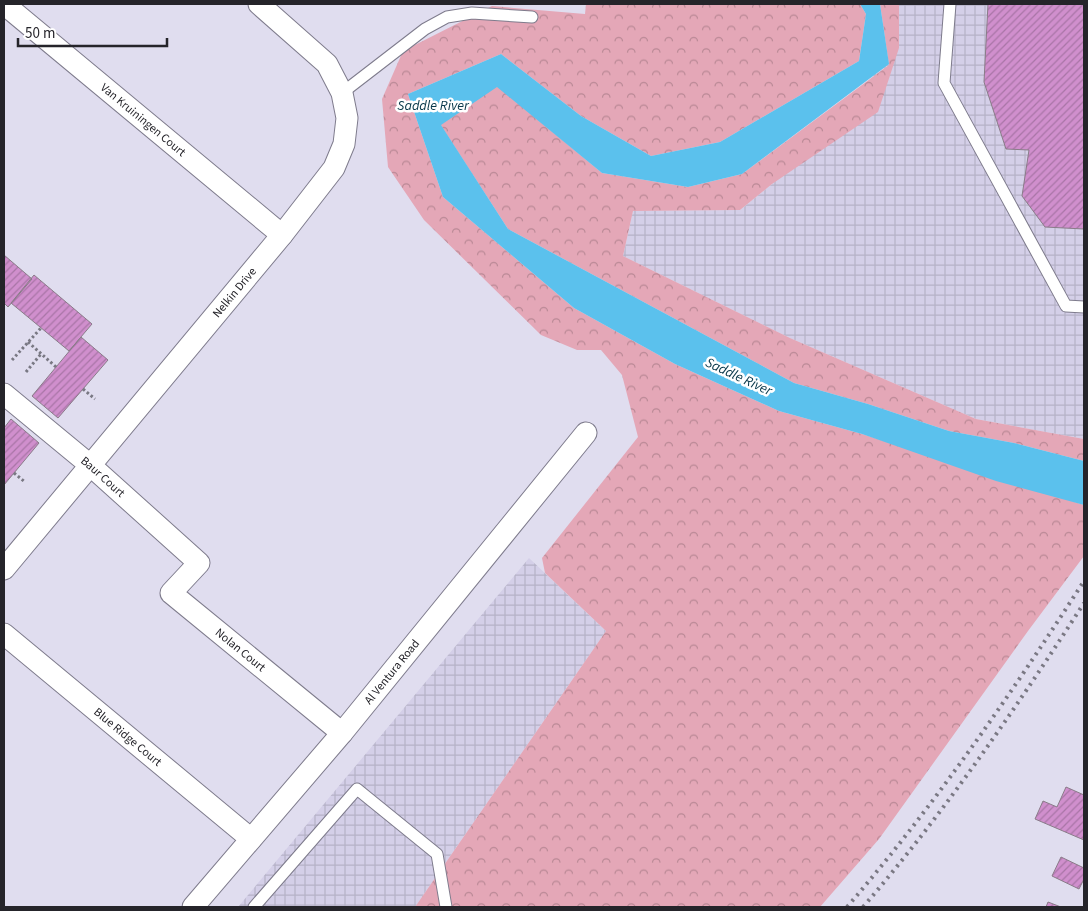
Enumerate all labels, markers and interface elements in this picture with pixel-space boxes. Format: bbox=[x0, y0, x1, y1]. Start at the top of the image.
scale bar bbox=[18, 15, 166, 47]
text: 50 m bbox=[25, 23, 55, 44]
street label: Van Kruiningen Court bbox=[96, 79, 189, 161]
water label: Saddle River bbox=[397, 96, 470, 116]
street label: Nelkin Drive bbox=[209, 264, 261, 321]
water label: Saddle River bbox=[702, 353, 776, 402]
street label: Baur Court bbox=[77, 453, 129, 502]
street label: Nolan Court bbox=[211, 625, 269, 676]
street label: Al Ventura Road bbox=[361, 636, 424, 708]
street label: Blue Ridge Court bbox=[90, 704, 165, 771]

